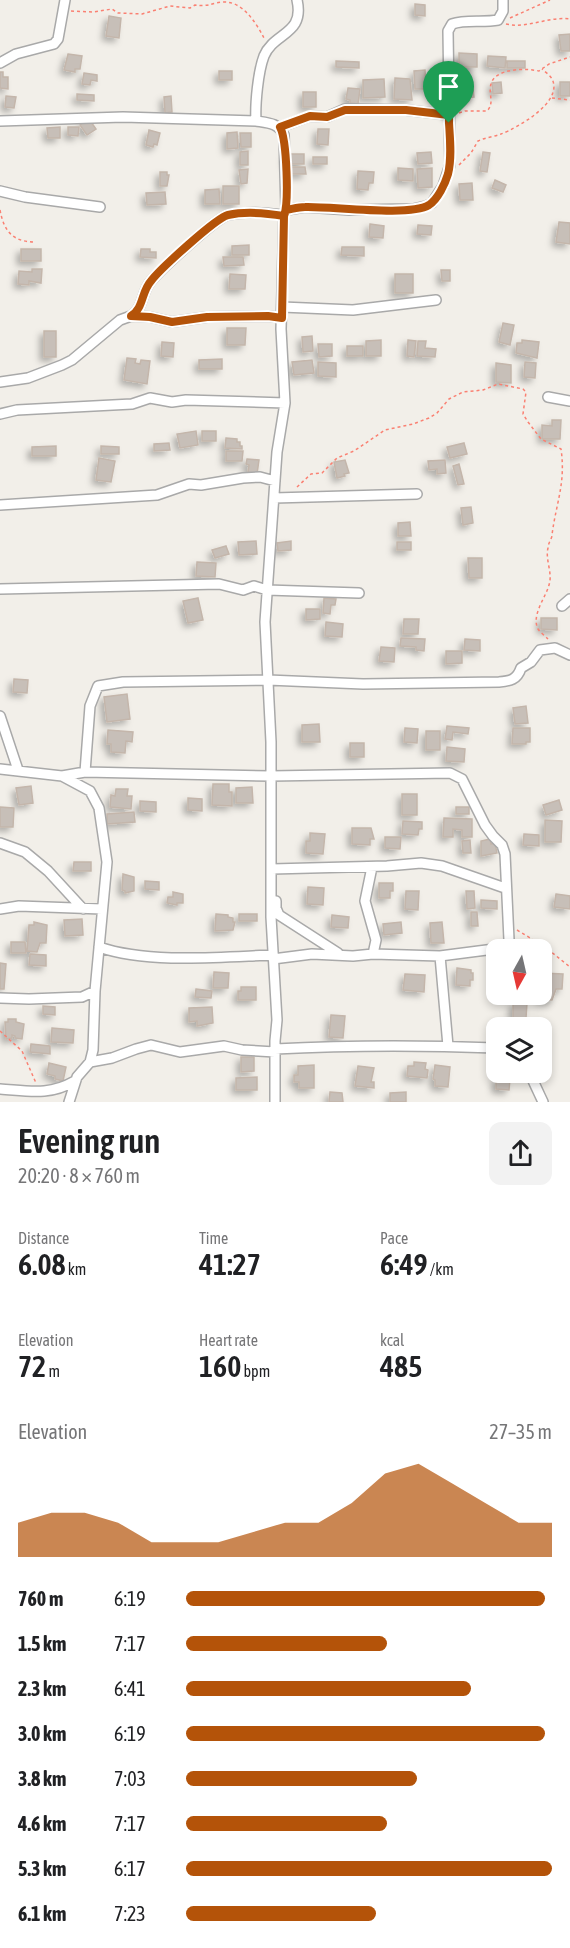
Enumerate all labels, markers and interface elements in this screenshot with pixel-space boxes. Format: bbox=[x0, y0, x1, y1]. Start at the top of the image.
pin bbox=[423, 61, 474, 123]
icon: arrive bbox=[432, 70, 465, 103]
north arrow bbox=[486, 939, 552, 1005]
map controls bbox=[486, 939, 552, 1083]
button: layers bbox=[486, 1017, 552, 1083]
text: Evening run bbox=[18, 1122, 160, 1160]
button: share bbox=[489, 1122, 552, 1185]
text: 20:20 · 8 × 760 m bbox=[18, 1164, 140, 1187]
text: Distance bbox=[18, 1229, 69, 1247]
text: Time bbox=[199, 1229, 228, 1247]
text: Pace bbox=[380, 1229, 408, 1247]
text: 6.08 bbox=[18, 1247, 66, 1281]
text: 41:27 bbox=[199, 1247, 261, 1281]
text: 6:49 bbox=[380, 1247, 428, 1281]
text: km bbox=[66, 1260, 86, 1278]
text: /km bbox=[428, 1260, 454, 1278]
text: Elevation bbox=[18, 1331, 73, 1349]
text: Heart rate bbox=[199, 1331, 258, 1349]
text: kcal bbox=[380, 1331, 404, 1349]
text: 72 bbox=[18, 1349, 46, 1383]
text: 160 bbox=[199, 1349, 241, 1383]
text: 485 bbox=[380, 1349, 422, 1383]
text: m bbox=[46, 1362, 60, 1380]
text: bpm bbox=[241, 1362, 270, 1380]
text: Elevation bbox=[18, 1420, 87, 1443]
text: 27–35 m bbox=[489, 1420, 552, 1443]
text: 760 m bbox=[18, 1587, 63, 1610]
text: 6:19 bbox=[114, 1587, 146, 1610]
text: 1.5 km bbox=[18, 1632, 66, 1655]
text: 7:17 bbox=[114, 1632, 146, 1655]
text: 2.3 km bbox=[18, 1677, 66, 1700]
text: 6:41 bbox=[114, 1677, 146, 1700]
text: 3.0 km bbox=[18, 1722, 66, 1745]
text: 6:19 bbox=[114, 1722, 146, 1745]
text: 3.8 km bbox=[18, 1767, 66, 1790]
text: 7:03 bbox=[114, 1767, 146, 1790]
text: 4.6 km bbox=[18, 1812, 66, 1835]
text: 7:17 bbox=[114, 1812, 146, 1835]
text: 5.3 km bbox=[18, 1857, 66, 1880]
text: 6:17 bbox=[114, 1857, 146, 1880]
text: 6.1 km bbox=[18, 1902, 66, 1925]
text: 7:23 bbox=[114, 1902, 146, 1925]

